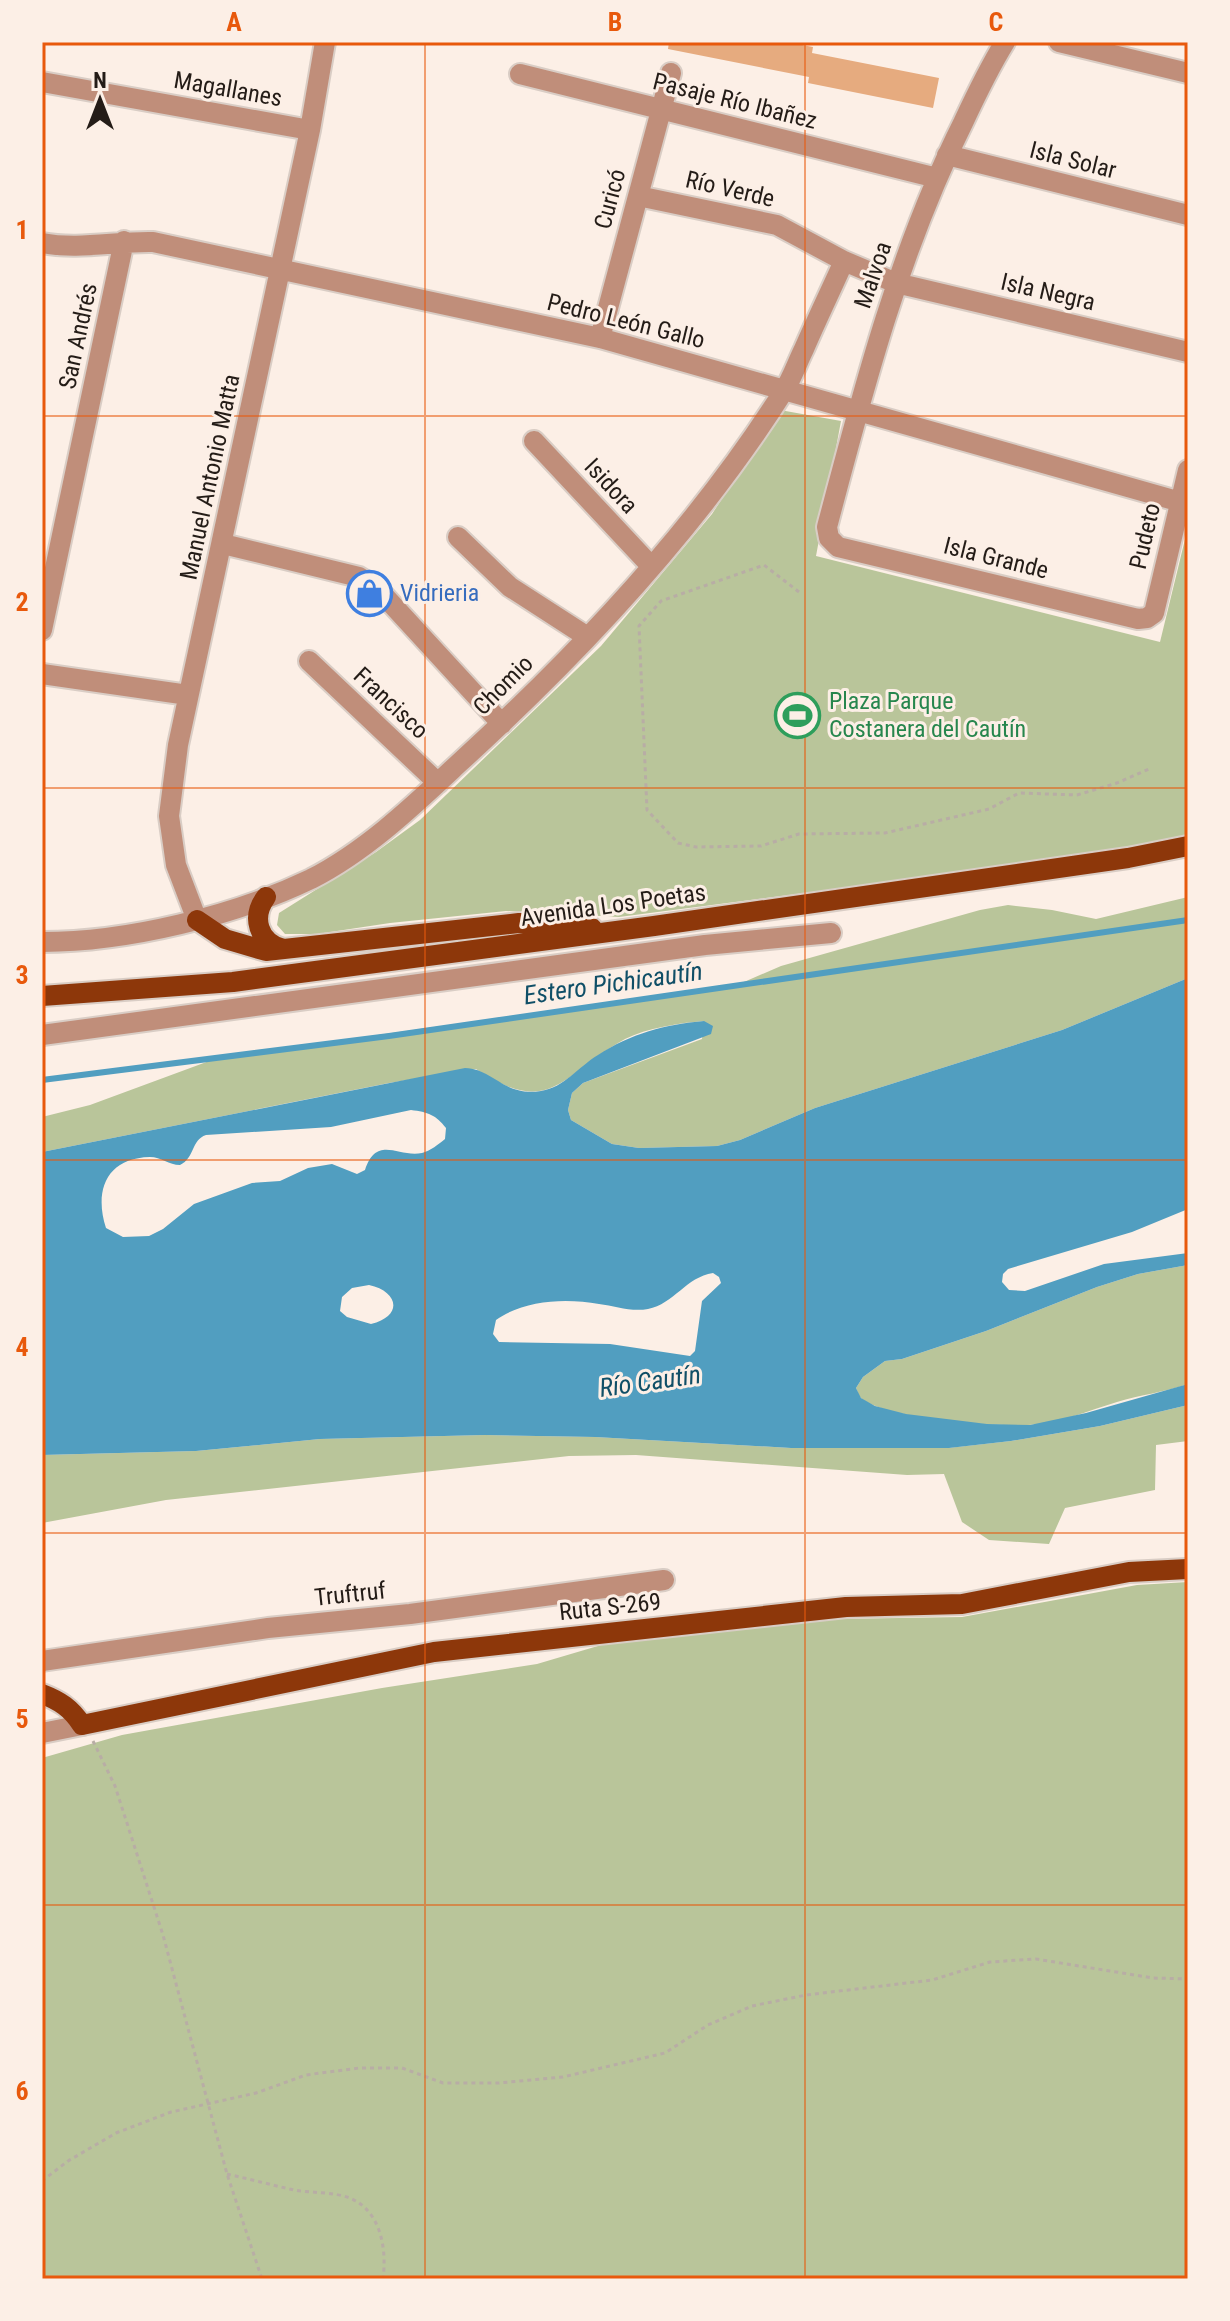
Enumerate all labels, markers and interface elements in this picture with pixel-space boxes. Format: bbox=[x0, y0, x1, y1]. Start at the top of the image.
text: A bbox=[226, 7, 242, 37]
text: B bbox=[608, 7, 622, 37]
text: C bbox=[989, 7, 1004, 37]
north arrow bbox=[60, 60, 140, 140]
street label: Magallanes bbox=[172, 66, 284, 112]
street label: Pasaje Río Ibañez bbox=[650, 67, 820, 135]
text: N bbox=[93, 68, 107, 93]
street label: Isla Solar bbox=[1027, 136, 1119, 184]
street label: Río Verde bbox=[683, 165, 777, 213]
street label: Curicó bbox=[589, 166, 631, 232]
text: 1 bbox=[15, 215, 29, 245]
street label: Malvoa bbox=[849, 238, 897, 312]
street label: Isla Negra bbox=[998, 268, 1098, 316]
street label: San Andrés bbox=[53, 280, 103, 392]
street label: Pedro León Gallo bbox=[544, 288, 708, 354]
street label: Manuel Antonio Matta bbox=[175, 372, 245, 582]
street label: Isidora bbox=[579, 453, 643, 519]
street label: Pudeto bbox=[1124, 500, 1166, 572]
street label: Isla Grande bbox=[941, 532, 1051, 584]
shop icon: Vidrieria bbox=[345, 569, 393, 617]
place label: Vidrieria bbox=[400, 579, 479, 607]
text: 2 bbox=[15, 587, 29, 617]
street label: Chomio bbox=[467, 649, 539, 721]
street label: Francisco bbox=[348, 661, 434, 745]
place label: Plaza Parque Costanera del Cautín bbox=[829, 687, 1026, 743]
sports icon: Plaza Parque Costanera del Cautín bbox=[774, 691, 822, 739]
street label: Avenida Los Poetas bbox=[519, 878, 707, 932]
water label: Estero Pichicautín bbox=[522, 956, 704, 1010]
text: 3 bbox=[15, 960, 29, 990]
text: 4 bbox=[15, 1332, 29, 1362]
water label: Río Cautín bbox=[597, 1359, 703, 1403]
street label: Truftruf bbox=[313, 1576, 388, 1612]
street label: Ruta S-269 bbox=[558, 1588, 662, 1626]
text: 5 bbox=[15, 1704, 29, 1734]
text: 6 bbox=[15, 2076, 29, 2106]

